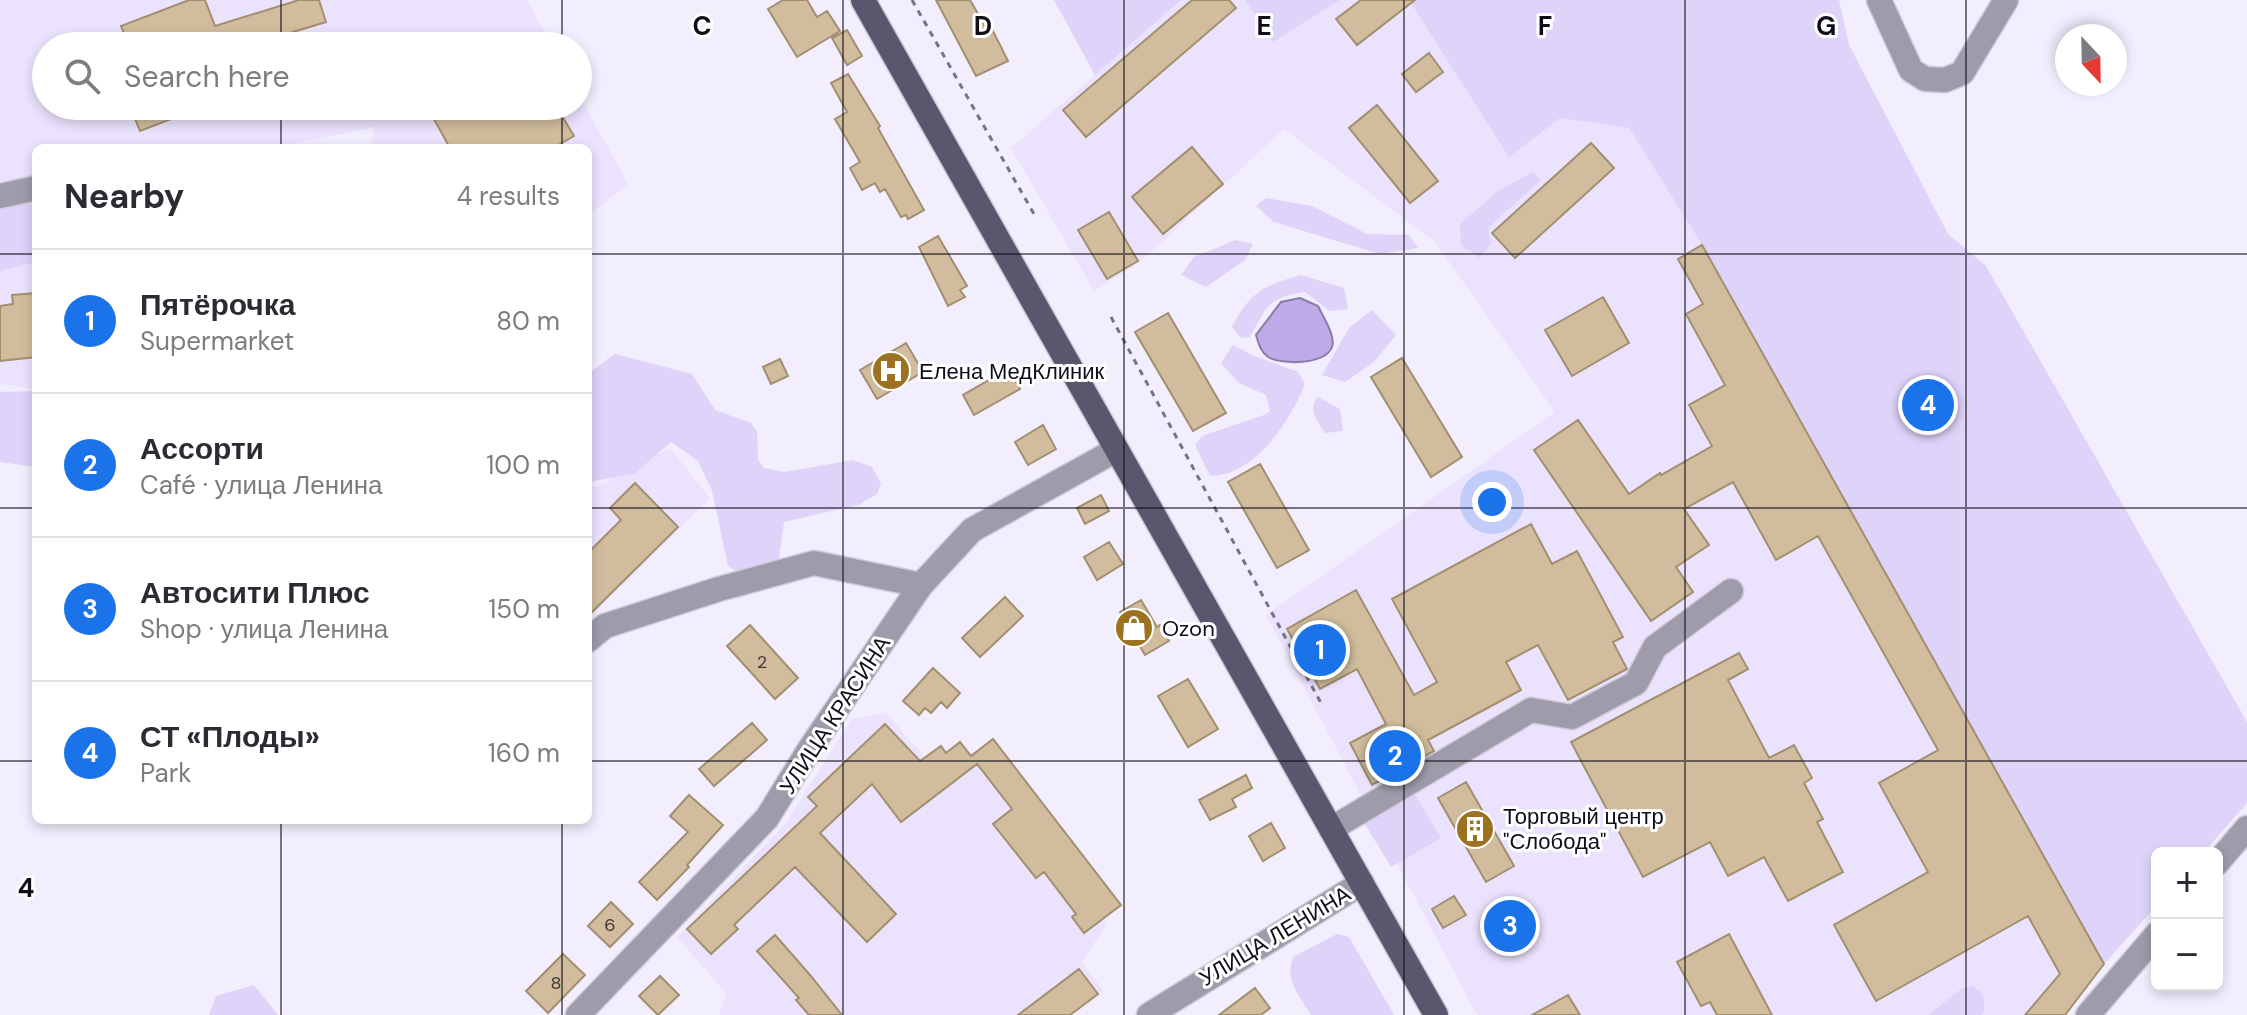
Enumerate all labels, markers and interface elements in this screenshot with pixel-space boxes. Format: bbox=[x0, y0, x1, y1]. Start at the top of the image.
text: C bbox=[692, 9, 712, 43]
text: D bbox=[974, 9, 992, 43]
text: E bbox=[1256, 9, 1272, 43]
text: F bbox=[1538, 9, 1552, 43]
text: G bbox=[1816, 9, 1836, 43]
north arrow bbox=[2055, 24, 2127, 96]
search box bbox=[32, 32, 592, 120]
icon: search bbox=[60, 54, 104, 98]
text: Search here bbox=[124, 57, 290, 96]
text: Nearby bbox=[64, 174, 184, 219]
text: 4 results bbox=[456, 179, 560, 213]
text: Пятёрочка bbox=[140, 285, 295, 324]
text: 1 bbox=[85, 304, 95, 338]
text: 80 m bbox=[496, 304, 560, 338]
text: Supermarket bbox=[140, 324, 294, 358]
hospital icon: Елена МедКлиник bbox=[870, 350, 912, 392]
place label: Елена МедКлиник bbox=[919, 357, 1105, 386]
pin: 4 bbox=[1902, 375, 1954, 435]
text: Ассорти bbox=[140, 429, 264, 468]
text: 2 bbox=[82, 448, 98, 482]
text: 100 m bbox=[486, 448, 560, 482]
text: Café · улица Ленина bbox=[140, 468, 382, 502]
your location bbox=[1472, 482, 1512, 522]
text: Автосити Плюс bbox=[140, 573, 370, 612]
text: 3 bbox=[82, 592, 98, 626]
text: 150 m bbox=[488, 592, 560, 626]
shop icon: Ozon bbox=[1113, 607, 1155, 649]
text: Shop · улица Ленина bbox=[140, 612, 388, 646]
place label: Ozon bbox=[1162, 614, 1215, 643]
pin: 1 bbox=[1294, 620, 1346, 680]
street label: УЛИЦА КРАСИНА bbox=[773, 630, 897, 800]
house number: 2 bbox=[757, 650, 767, 674]
text: СТ «Плоды» bbox=[140, 717, 320, 756]
pin: 2 bbox=[1369, 726, 1421, 786]
text: 4 bbox=[82, 736, 98, 770]
text: 160 m bbox=[488, 736, 560, 770]
text: Park bbox=[140, 756, 191, 790]
place label: Торговый центр "Слобода" bbox=[1503, 802, 1664, 856]
building icon: Торговый центр "Слобода" bbox=[1454, 808, 1496, 850]
map controls bbox=[2151, 847, 2223, 991]
button: + bbox=[2151, 847, 2223, 919]
text: 4 bbox=[18, 871, 34, 905]
street label: УЛИЦА ЛЕНИНА bbox=[1194, 879, 1356, 993]
pin: 3 bbox=[1484, 896, 1536, 956]
house number: 6 bbox=[604, 913, 616, 937]
button: − bbox=[2151, 919, 2223, 991]
house number: 8 bbox=[551, 971, 561, 995]

